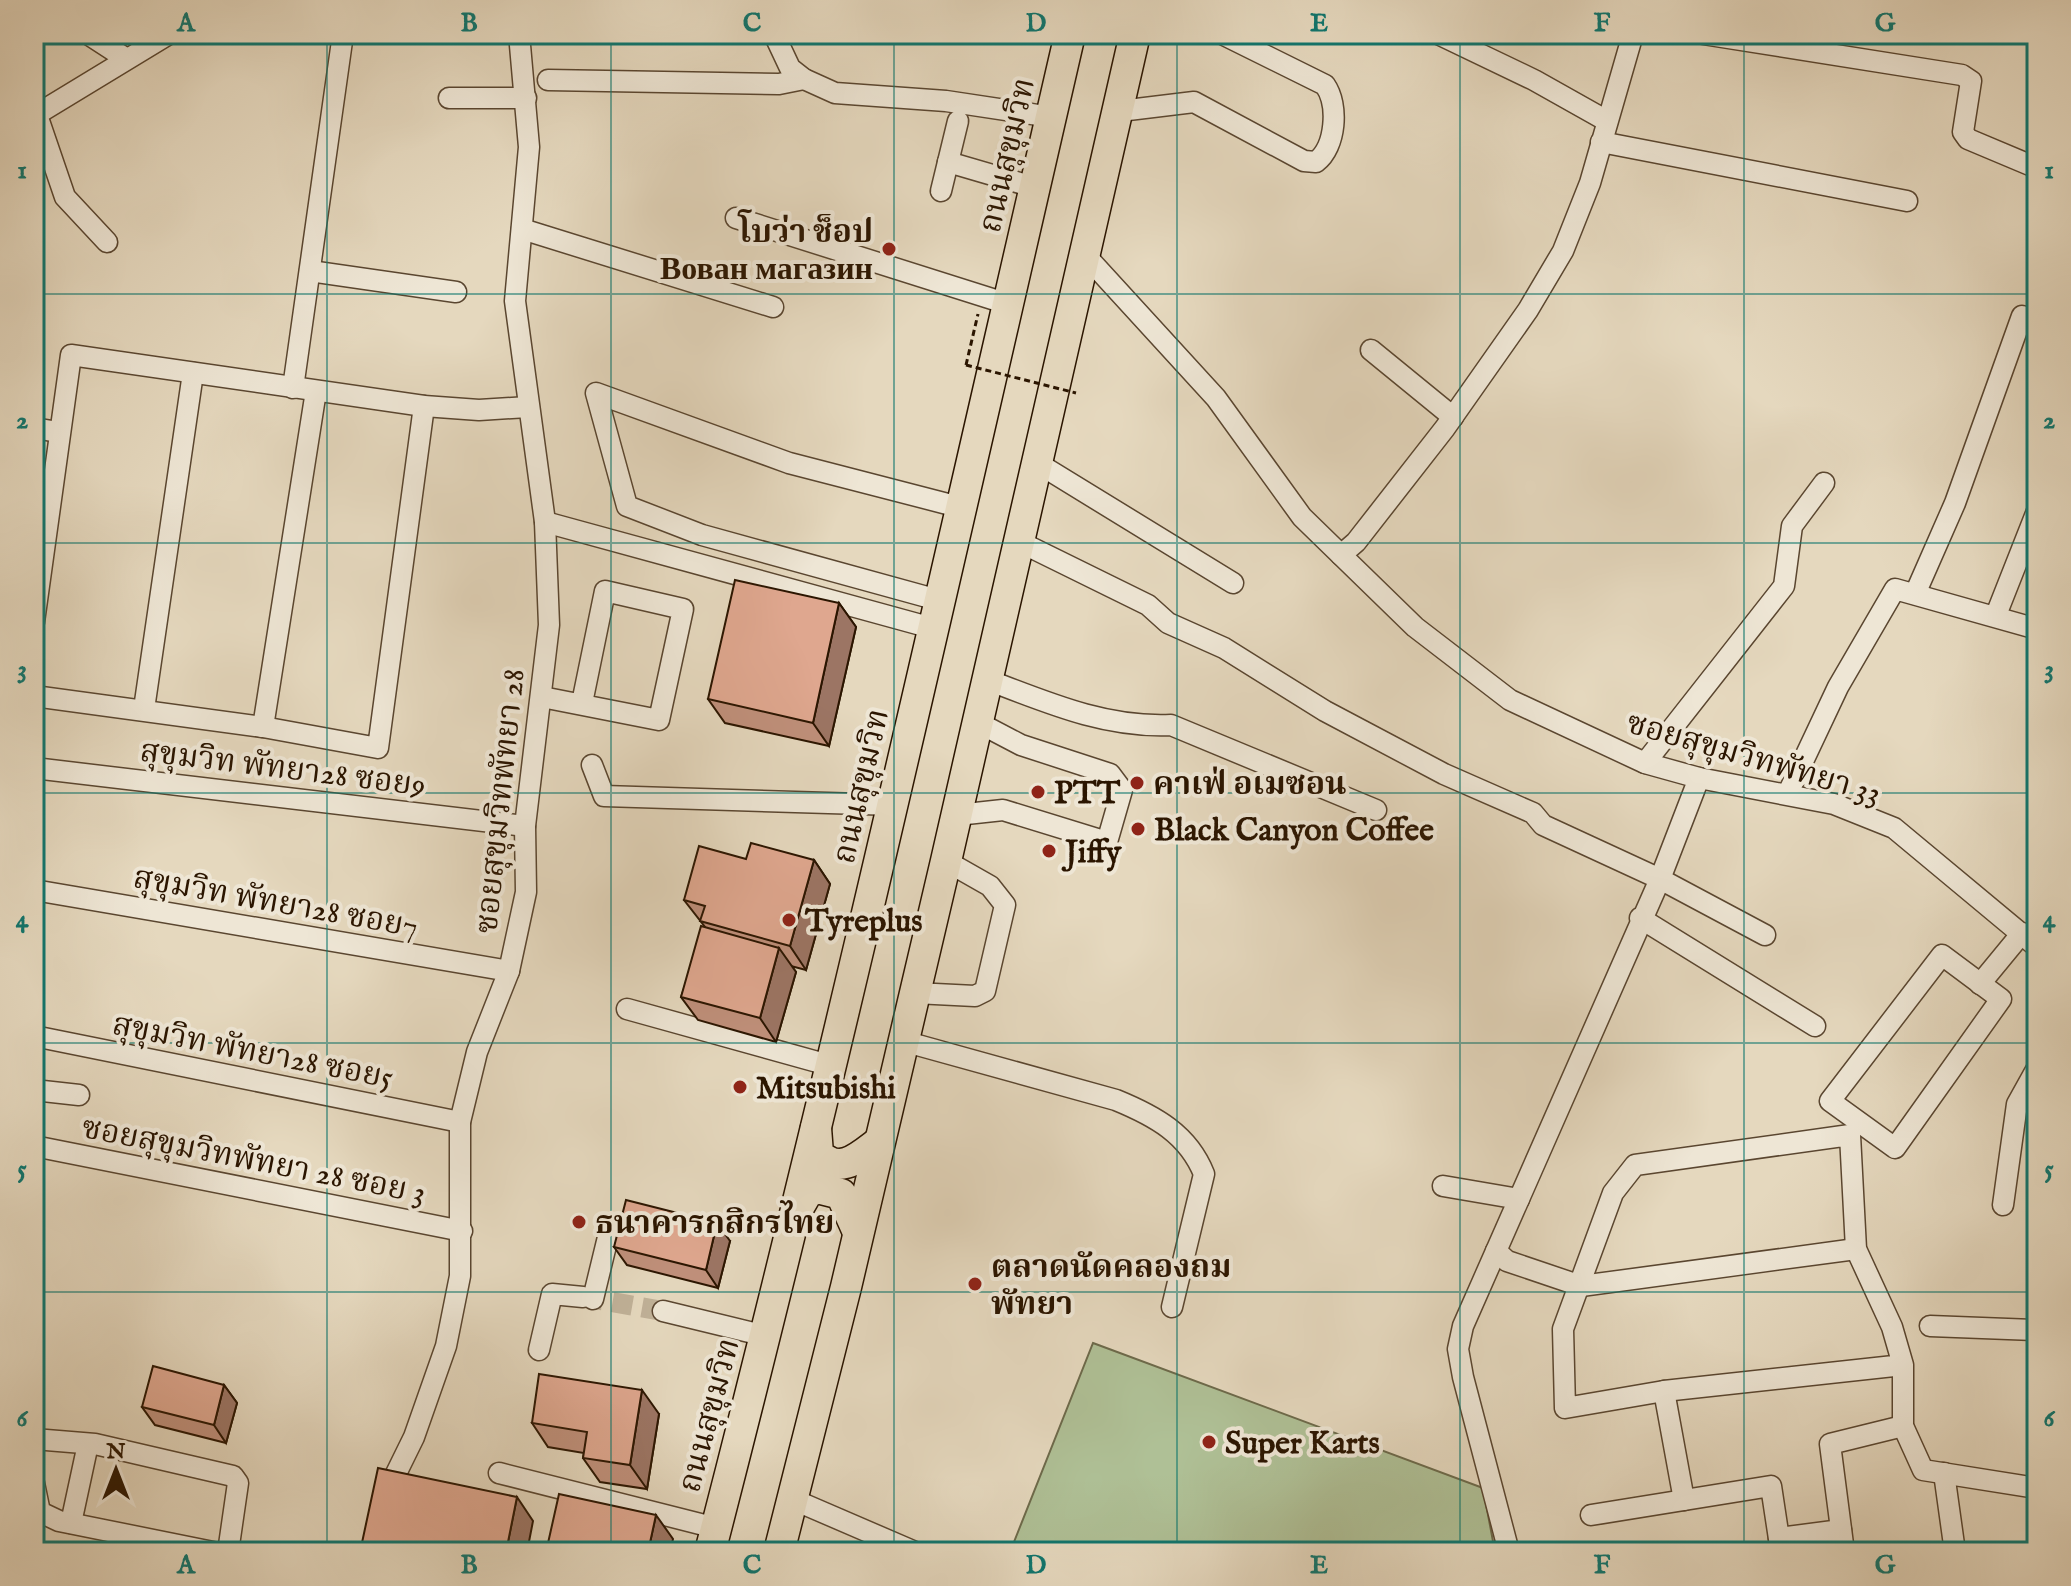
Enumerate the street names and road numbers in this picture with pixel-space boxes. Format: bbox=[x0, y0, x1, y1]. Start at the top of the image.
street label: ถนนสุขุมวิท bbox=[971, 74, 1046, 237]
street label: ซอยสุขุมวิทพัทยา 28 bbox=[467, 667, 536, 936]
street label: ซอยสุขุมวิทพัทยา 33 bbox=[1621, 703, 1885, 815]
street label: ถนนสุขุมวิท bbox=[825, 705, 900, 868]
street label: สุขุมวิท พัทยา28 ซอย9 bbox=[138, 732, 428, 807]
street label: สุขุมวิท พัทยา28 ซอย7 bbox=[130, 858, 421, 949]
street label: สุขุมวิท พัทยา28 ซอย5 bbox=[109, 1005, 396, 1100]
street label: ซอยสุขุมวิทพัทยา 28 ซอย 3 bbox=[78, 1108, 429, 1215]
street label: ถนนสุขุมวิท bbox=[670, 1334, 751, 1497]

